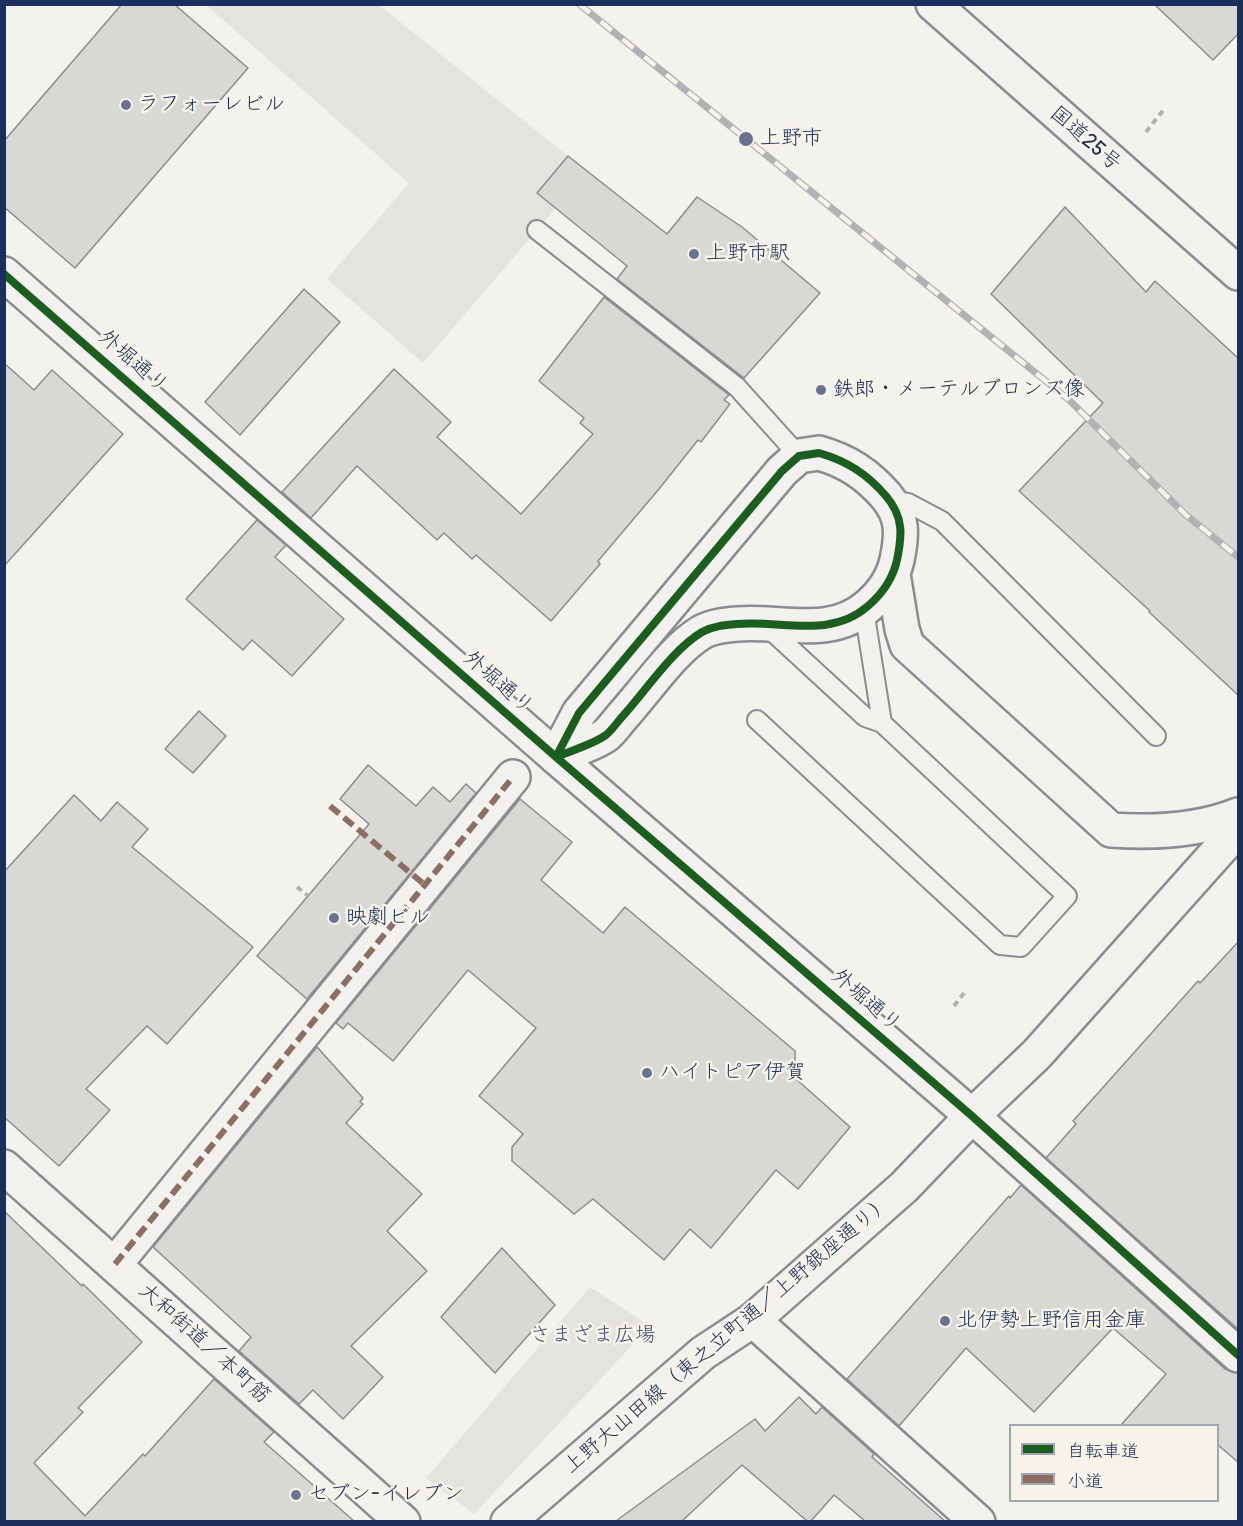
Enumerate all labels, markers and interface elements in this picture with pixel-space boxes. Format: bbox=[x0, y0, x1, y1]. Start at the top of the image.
place label: ラフォーレビル bbox=[138, 92, 285, 118]
marker: ラフォーレビル bbox=[119, 98, 133, 112]
street label: 国道25号 bbox=[1044, 101, 1126, 177]
place label: 上野市 bbox=[760, 126, 823, 152]
marker: 上野市 bbox=[737, 130, 755, 148]
place label: 上野市駅 bbox=[706, 241, 790, 267]
marker: 上野市駅 bbox=[687, 247, 701, 261]
street label: 外堀通り bbox=[93, 325, 173, 399]
place label: 鉄郎・メーテルブロンズ像 bbox=[833, 377, 1085, 403]
marker: 鉄郎・メーテルブロンズ像 bbox=[814, 383, 828, 397]
street label: 外堀通り bbox=[458, 646, 538, 720]
place label: 映劇ビル bbox=[346, 905, 430, 931]
marker: 映劇ビル bbox=[327, 911, 341, 925]
street label: 外堀通り bbox=[826, 964, 906, 1038]
place label: ハイトピア伊賀 bbox=[659, 1060, 806, 1086]
marker: ハイトピア伊賀 bbox=[640, 1066, 654, 1080]
street label: 上野大山田線（東之立町通／上野銀座通り） bbox=[559, 1190, 897, 1480]
street label: 大和街道／本町筋 bbox=[133, 1278, 275, 1410]
place label: 北伊勢上野信用金庫 bbox=[957, 1308, 1146, 1334]
marker: 北伊勢上野信用金庫 bbox=[938, 1314, 952, 1328]
park label: さまざま広場 bbox=[530, 1323, 656, 1349]
legend bbox=[1009, 1424, 1219, 1502]
text: 自転車道 bbox=[1067, 1440, 1139, 1463]
text: 小道 bbox=[1067, 1470, 1103, 1493]
place label: セブン-イレブン bbox=[308, 1482, 464, 1508]
marker: セブン-イレブン bbox=[289, 1488, 303, 1502]

